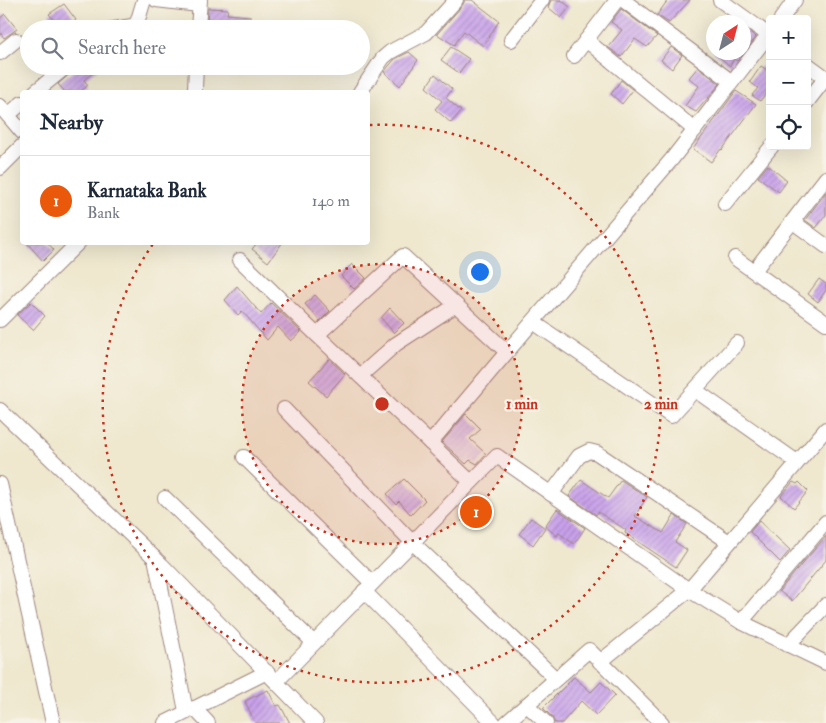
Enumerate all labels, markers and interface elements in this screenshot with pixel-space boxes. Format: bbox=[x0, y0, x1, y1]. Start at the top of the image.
north arrow bbox=[706, 15, 751, 60]
map controls bbox=[766, 15, 811, 150]
button: + bbox=[766, 15, 811, 60]
search box bbox=[20, 20, 370, 75]
icon: search bbox=[38, 34, 66, 62]
text: Search here bbox=[78, 36, 166, 60]
button: − bbox=[766, 60, 811, 105]
button: locate bbox=[766, 105, 811, 150]
text: Nearby bbox=[40, 109, 103, 136]
text: Karnataka Bank bbox=[87, 179, 207, 203]
text: 1 bbox=[53, 191, 59, 211]
text: 140 m bbox=[312, 191, 350, 211]
text: Bank bbox=[87, 203, 120, 223]
your location bbox=[467, 259, 493, 285]
centre of rings bbox=[373, 395, 391, 413]
text: 1 min bbox=[506, 395, 538, 414]
text: 2 min bbox=[644, 395, 678, 414]
pin: 1 bbox=[460, 493, 492, 531]

